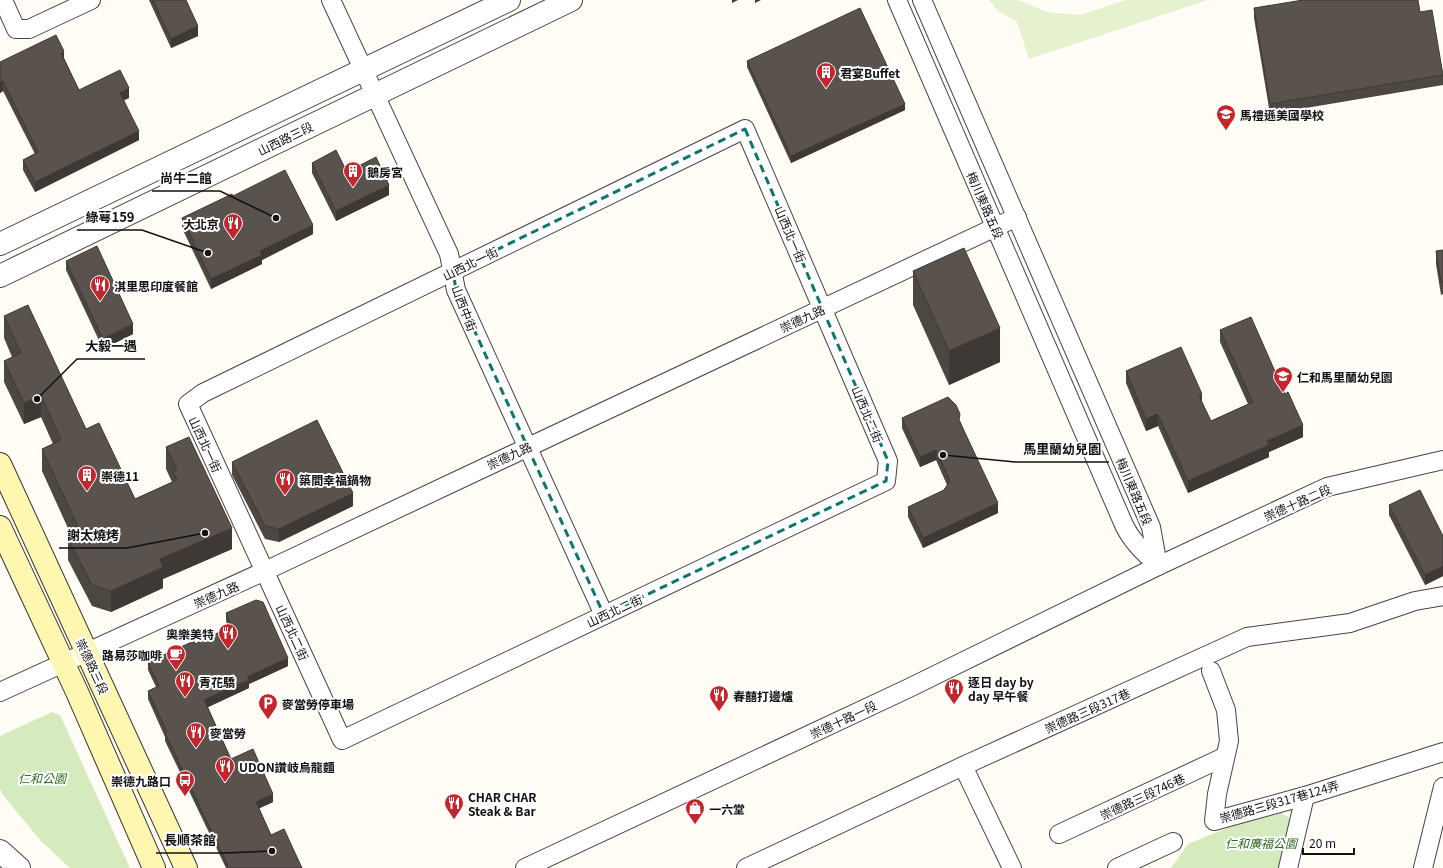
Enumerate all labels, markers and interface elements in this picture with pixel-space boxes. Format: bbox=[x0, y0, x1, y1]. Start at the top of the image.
building icon: 君宴Buffet bbox=[815, 61, 837, 89]
place label: 君宴Buffet bbox=[840, 64, 900, 81]
school or university icon: 馬禮遜美國學校 bbox=[1215, 103, 1237, 131]
place label: 馬禮遜美國學校 bbox=[1240, 106, 1324, 123]
street label: 山西路三段 bbox=[254, 117, 316, 159]
building icon: 鵝房宮 bbox=[342, 160, 364, 188]
place label: 鵝房宮 bbox=[367, 163, 403, 180]
callout: 尚牛二館 bbox=[152, 166, 220, 191]
text: 尚牛二館 bbox=[160, 168, 212, 187]
street label: 梅川東路五段 bbox=[964, 169, 1008, 241]
street label: 山西北一街 bbox=[771, 203, 811, 265]
callout: 綠萼159 bbox=[77, 205, 142, 230]
text: 綠萼159 bbox=[85, 207, 135, 226]
restaurant icon: 大北京 bbox=[222, 212, 244, 240]
place label: 大北京 bbox=[183, 215, 219, 232]
street label: 山西北一街 bbox=[439, 242, 501, 284]
restaurant icon: 淇里思印度餐館 bbox=[89, 274, 111, 302]
place label: 淇里思印度餐館 bbox=[114, 277, 198, 294]
street label: 山西中街 bbox=[448, 283, 482, 333]
street label: 崇德九路 bbox=[777, 300, 827, 336]
callout: 大毅一遇 bbox=[77, 334, 145, 359]
text: 大毅一遇 bbox=[85, 336, 137, 355]
school or university icon: 仁和馬里蘭幼兒園 bbox=[1272, 365, 1294, 393]
place label: 仁和馬里蘭幼兒園 bbox=[1297, 368, 1393, 385]
street label: 山西北二街 bbox=[848, 383, 888, 445]
street label: 山西北一街 bbox=[186, 413, 226, 475]
street label: 崇德九路 bbox=[484, 437, 534, 473]
callout: 馬里蘭幼兒園 bbox=[1015, 437, 1109, 462]
text: 馬里蘭幼兒園 bbox=[1023, 439, 1101, 458]
street label: 梅川東路五段 bbox=[1113, 455, 1157, 527]
building icon: 崇德11 bbox=[76, 464, 98, 492]
place label: 崇德11 bbox=[101, 467, 139, 484]
restaurant icon: 築間幸福鍋物 bbox=[274, 468, 296, 496]
place label: 築間幸福鍋物 bbox=[299, 471, 371, 488]
street label: 崇德十路二段 bbox=[1261, 480, 1333, 524]
callout: 謝太燒烤 bbox=[59, 523, 127, 548]
text: 謝太燒烤 bbox=[67, 525, 119, 544]
street label: 崇德九路 bbox=[191, 576, 241, 612]
street label: 山西北二街 bbox=[583, 590, 645, 630]
street label: 山西北二街 bbox=[273, 601, 313, 663]
restaurant icon: 奧樂美特 bbox=[217, 622, 239, 650]
place label: 奧樂美特 bbox=[166, 625, 214, 642]
street label: 崇德路三段 bbox=[73, 635, 113, 697]
cafe icon: 路易莎咖啡 bbox=[165, 643, 187, 671]
place label: 路易莎咖啡 bbox=[102, 646, 162, 663]
restaurant icon: 青花驕 bbox=[174, 670, 196, 698]
place label: 青花驕 bbox=[199, 673, 235, 690]
place label: 逐日 day by day 早午餐 bbox=[968, 673, 1034, 704]
restaurant icon: 逐日 day by day 早午餐 bbox=[943, 677, 965, 705]
restaurant icon: 春囍打邊爐 bbox=[708, 684, 730, 712]
street label: 崇德路三段317巷 bbox=[1042, 684, 1132, 736]
place label: 春囍打邊爐 bbox=[733, 687, 793, 704]
parking icon: 麥當勞停車場 bbox=[257, 692, 279, 720]
place label: 麥當勞停車場 bbox=[282, 695, 354, 712]
street label: 崇德十路一段 bbox=[807, 696, 879, 742]
restaurant icon: 麥當勞 bbox=[185, 721, 207, 749]
place label: 麥當勞 bbox=[210, 724, 246, 741]
restaurant icon: UDON讚岐烏龍麵 bbox=[214, 755, 236, 783]
place label: UDON讚岐烏龍麵 bbox=[239, 758, 335, 775]
park label: 仁和公園 bbox=[18, 769, 68, 786]
bus stop icon: 崇德九路口 bbox=[174, 769, 196, 797]
street label: 崇德路三段746巷 bbox=[1097, 769, 1187, 823]
place label: 崇德九路口 bbox=[111, 772, 171, 789]
street label: 崇德路三段317巷124弄 bbox=[1217, 776, 1341, 826]
place label: CHAR CHAR Steak & Bar bbox=[468, 788, 536, 819]
restaurant icon: CHAR CHAR Steak & Bar bbox=[443, 792, 465, 820]
shop icon: 一六堂 bbox=[684, 797, 706, 825]
place label: 一六堂 bbox=[709, 800, 745, 817]
callout: 長順茶館 bbox=[156, 828, 224, 853]
text: 長順茶館 bbox=[164, 830, 216, 849]
scale bar bbox=[1303, 830, 1354, 856]
park label: 仁和廣福公園 bbox=[1225, 834, 1299, 851]
text: 20 m bbox=[1309, 834, 1336, 851]

